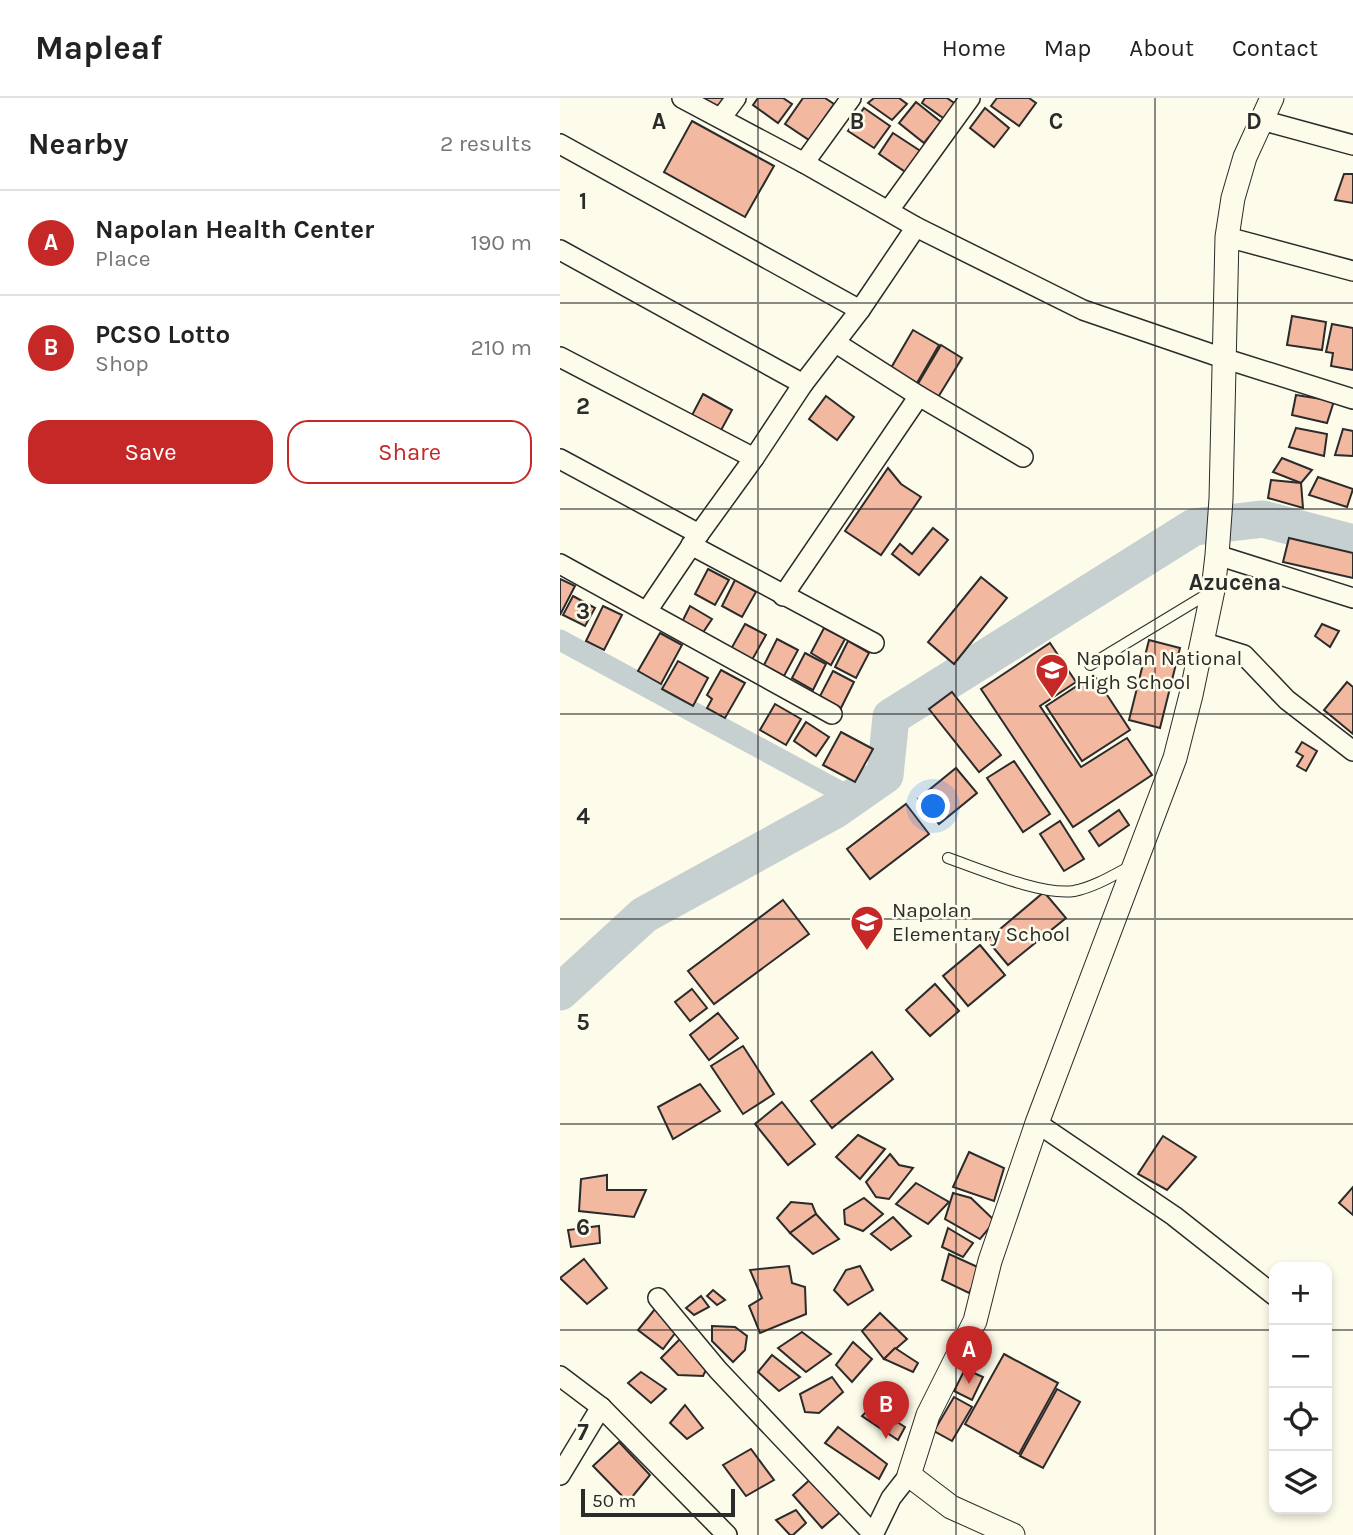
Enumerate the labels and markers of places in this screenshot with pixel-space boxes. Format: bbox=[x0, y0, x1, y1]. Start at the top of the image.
place label: Napolan National High School bbox=[1076, 646, 1242, 694]
school or university icon: Napolan National High School bbox=[1033, 651, 1071, 700]
place label: Napolan Elementary School bbox=[892, 898, 1070, 946]
school or university icon: Napolan Elementary School bbox=[848, 903, 886, 952]
pin: A bbox=[946, 1326, 992, 1384]
pin: B bbox=[863, 1381, 909, 1439]

